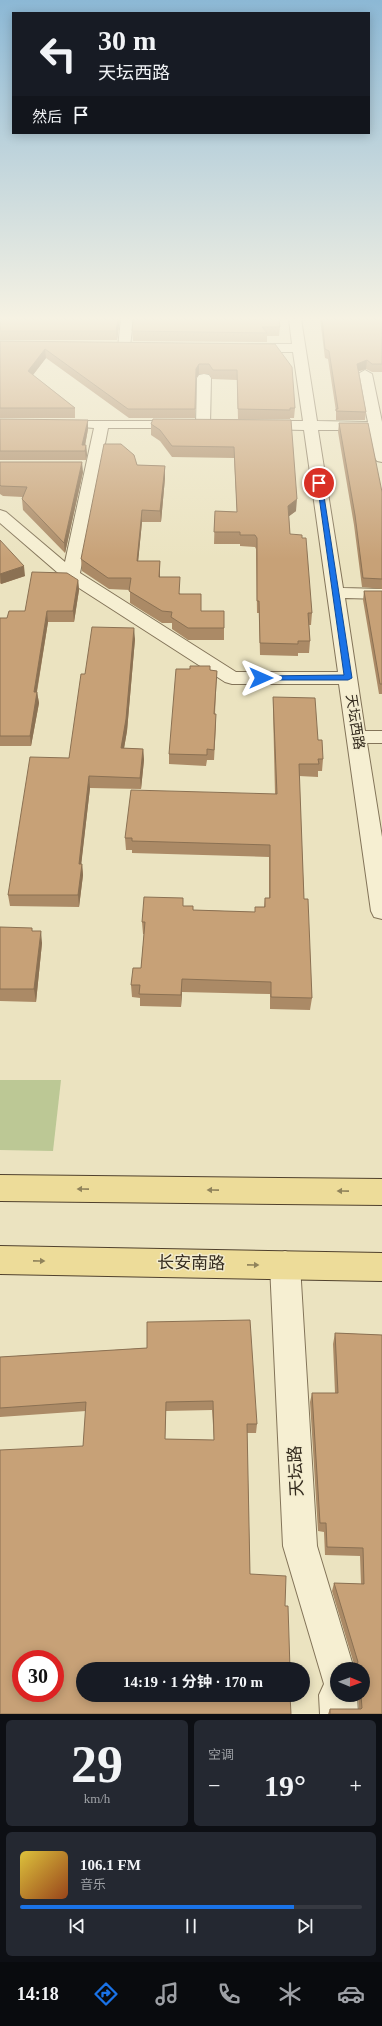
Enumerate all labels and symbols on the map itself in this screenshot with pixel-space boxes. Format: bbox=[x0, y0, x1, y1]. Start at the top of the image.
pin bbox=[302, 466, 336, 500]
position arrow bbox=[240, 657, 282, 699]
street label: 天坛西路 bbox=[343, 693, 367, 751]
one-way arrow bbox=[76, 1186, 89, 1192]
one-way arrow bbox=[206, 1187, 219, 1193]
one-way arrow bbox=[336, 1188, 349, 1194]
street label: 长安南路 bbox=[157, 1253, 225, 1273]
one-way arrow bbox=[33, 1258, 46, 1264]
one-way arrow bbox=[247, 1261, 259, 1268]
street label: 天坛路 bbox=[285, 1445, 307, 1497]
speed limit sign: 30 bbox=[12, 1650, 64, 1702]
north arrow bbox=[330, 1662, 370, 1702]

